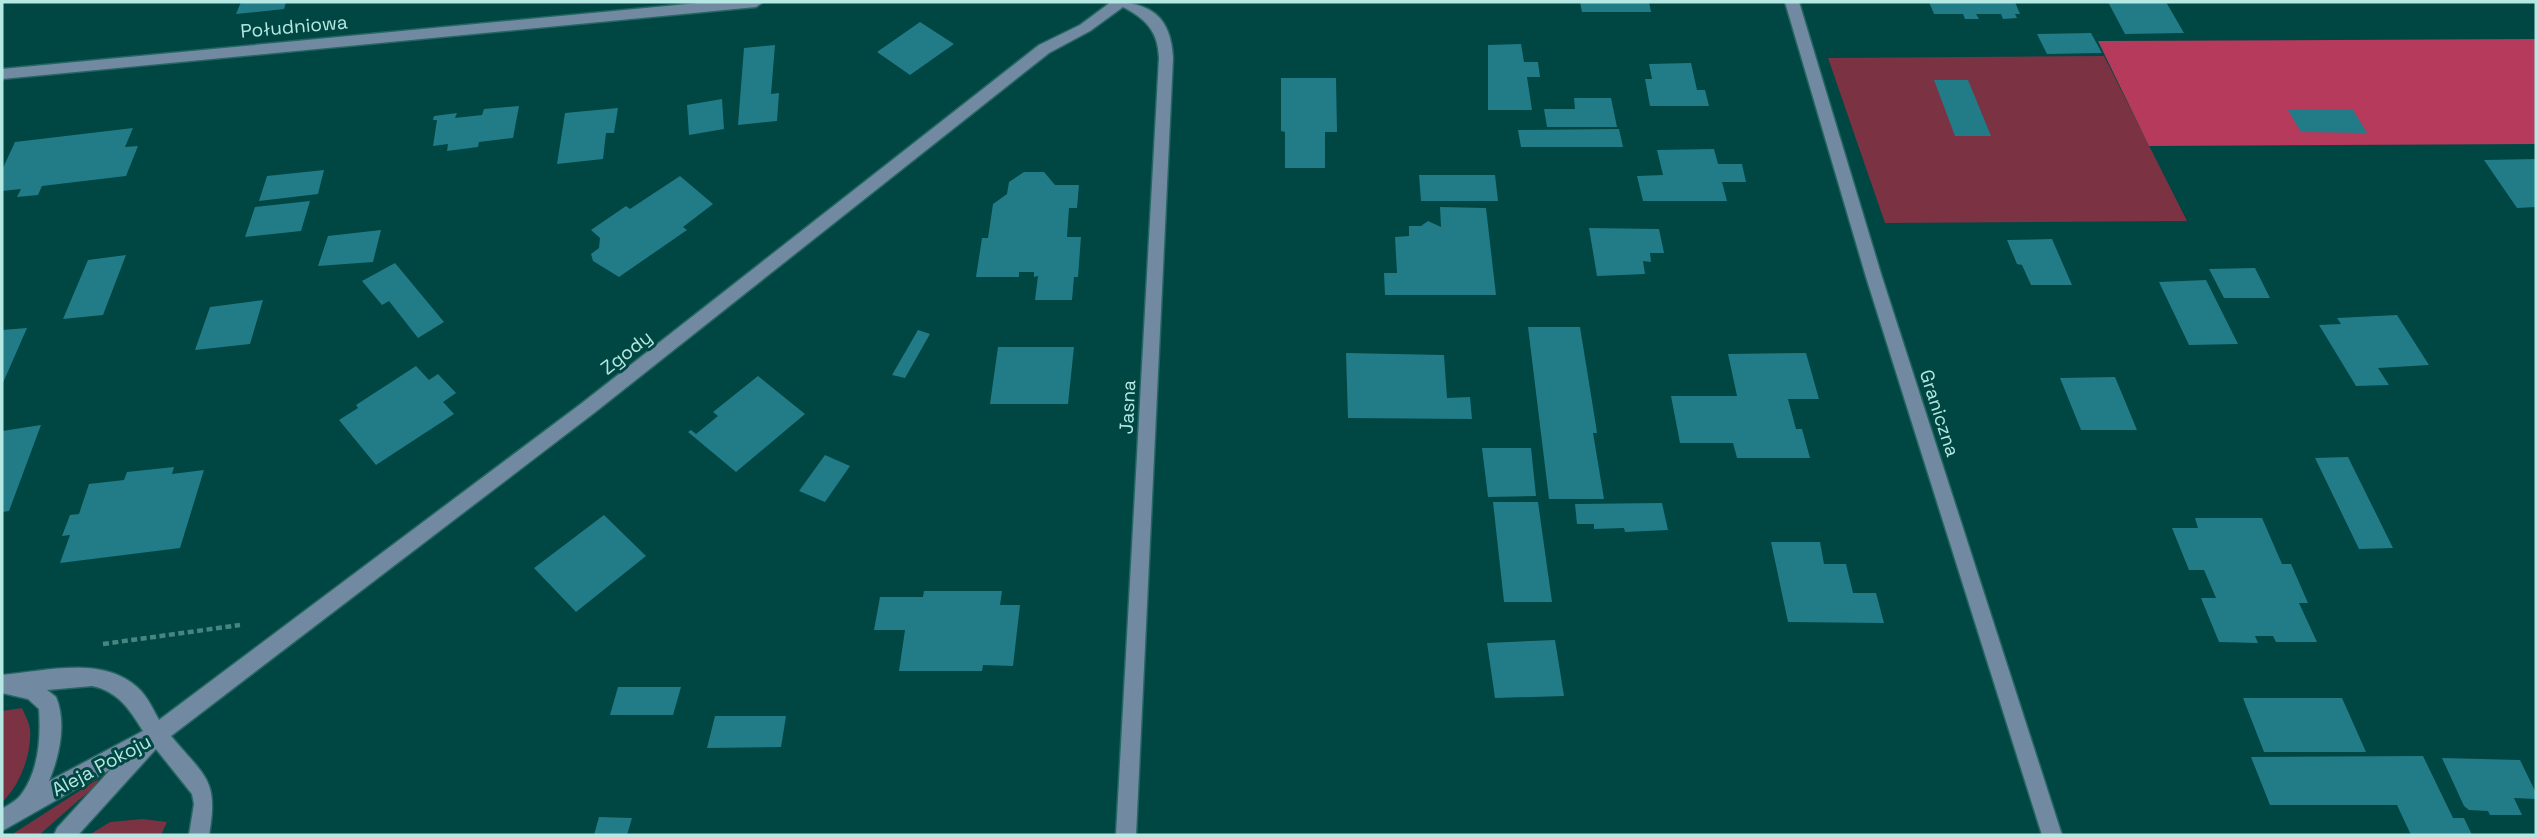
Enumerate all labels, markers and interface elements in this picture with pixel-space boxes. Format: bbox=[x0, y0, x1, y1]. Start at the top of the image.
street label: Południowa bbox=[239, 9, 349, 44]
street label: Zgody bbox=[596, 325, 657, 380]
street label: Graniczna bbox=[1914, 366, 1965, 460]
street label: Jasna bbox=[1114, 379, 1141, 435]
street label: Aleja Pokoju bbox=[47, 729, 155, 802]

